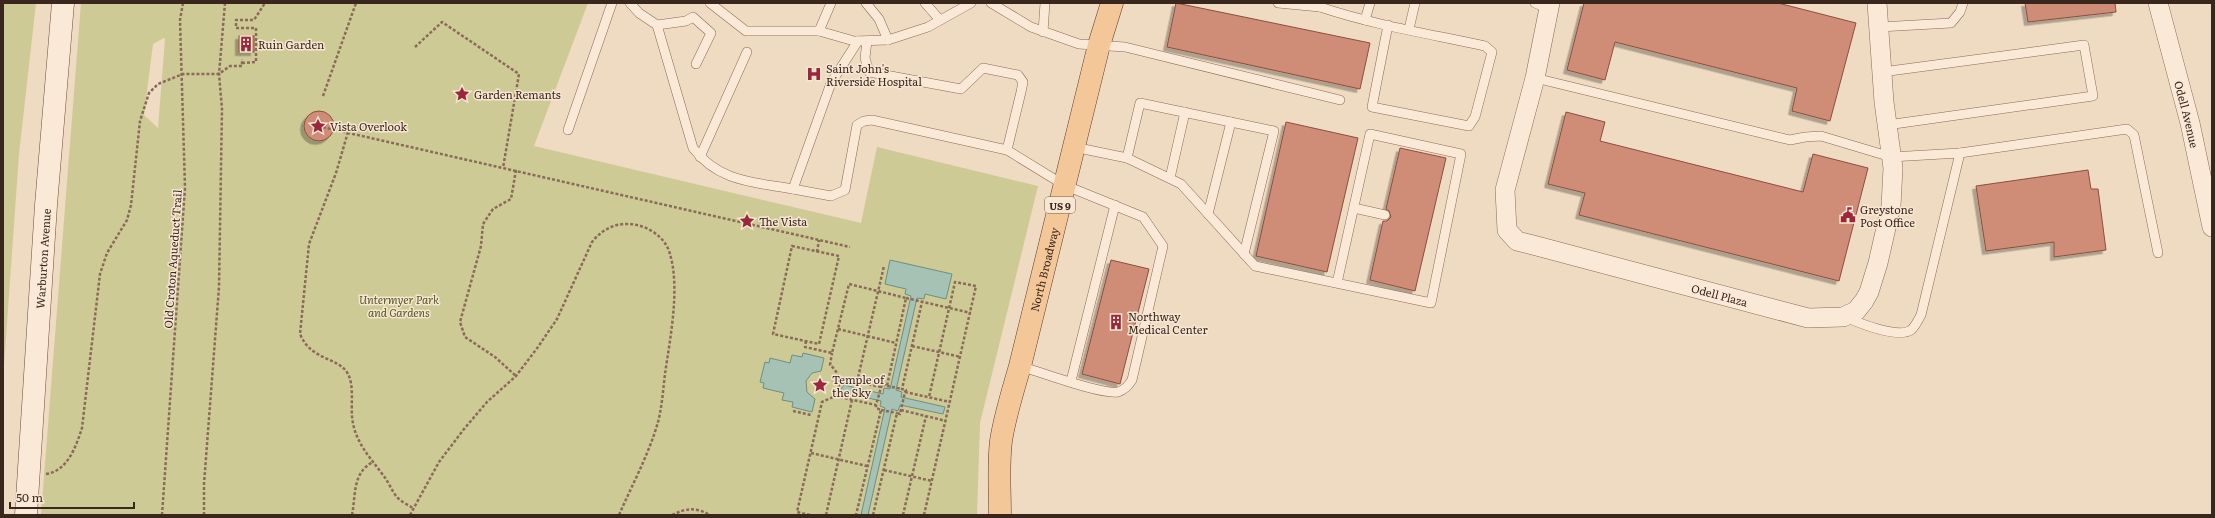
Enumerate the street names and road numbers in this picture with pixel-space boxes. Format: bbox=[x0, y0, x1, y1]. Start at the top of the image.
street label: Odell Avenue bbox=[2171, 79, 2203, 150]
street label: Old Croton Aqueduct Trail bbox=[159, 189, 185, 329]
road number: US 9 bbox=[1045, 197, 1075, 213]
street label: Warburton Avenue bbox=[31, 208, 54, 309]
street label: North Broadway bbox=[1026, 225, 1062, 313]
street label: Odell Plaza bbox=[1690, 279, 1750, 310]

